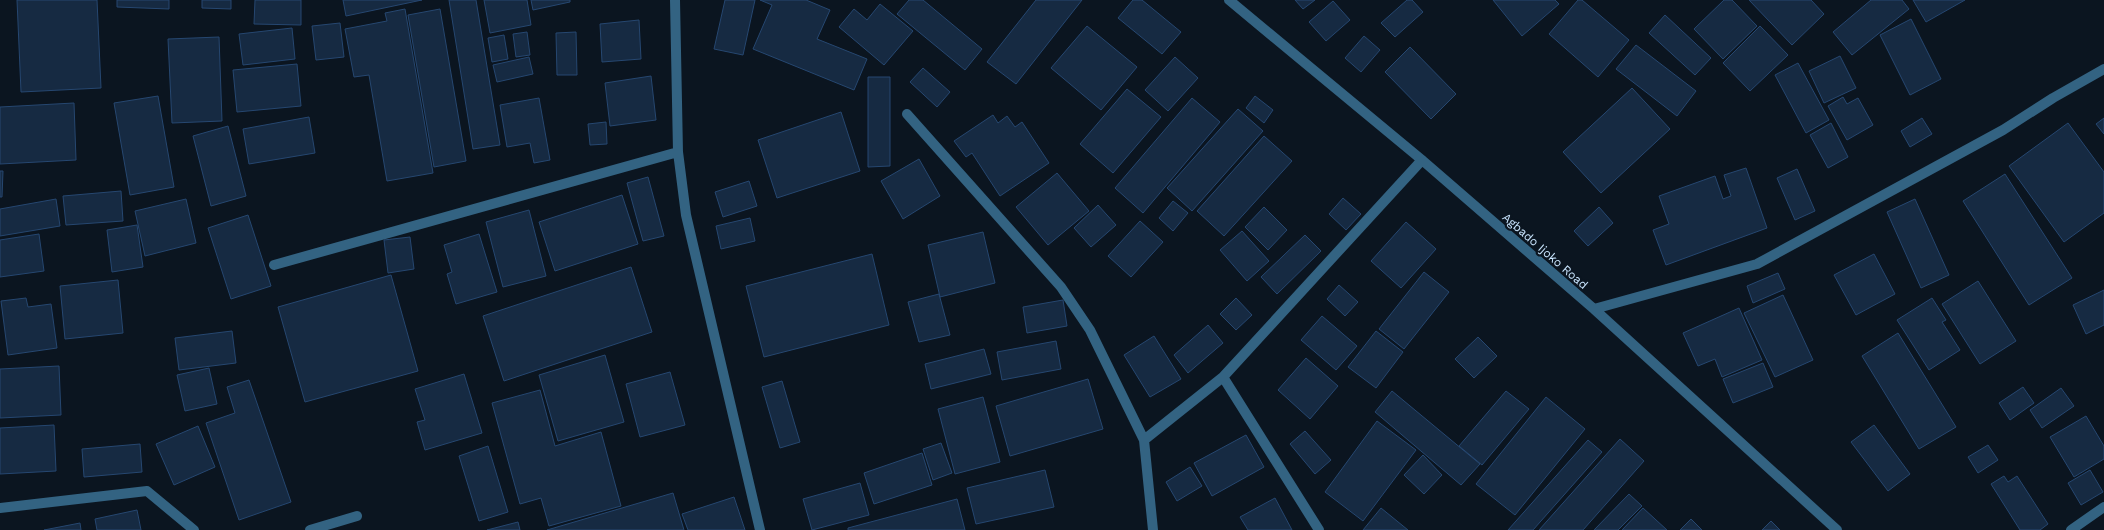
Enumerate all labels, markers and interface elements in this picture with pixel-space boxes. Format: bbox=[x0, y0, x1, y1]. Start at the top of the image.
street label: Agbado Ijoko Road bbox=[1499, 210, 1591, 292]

